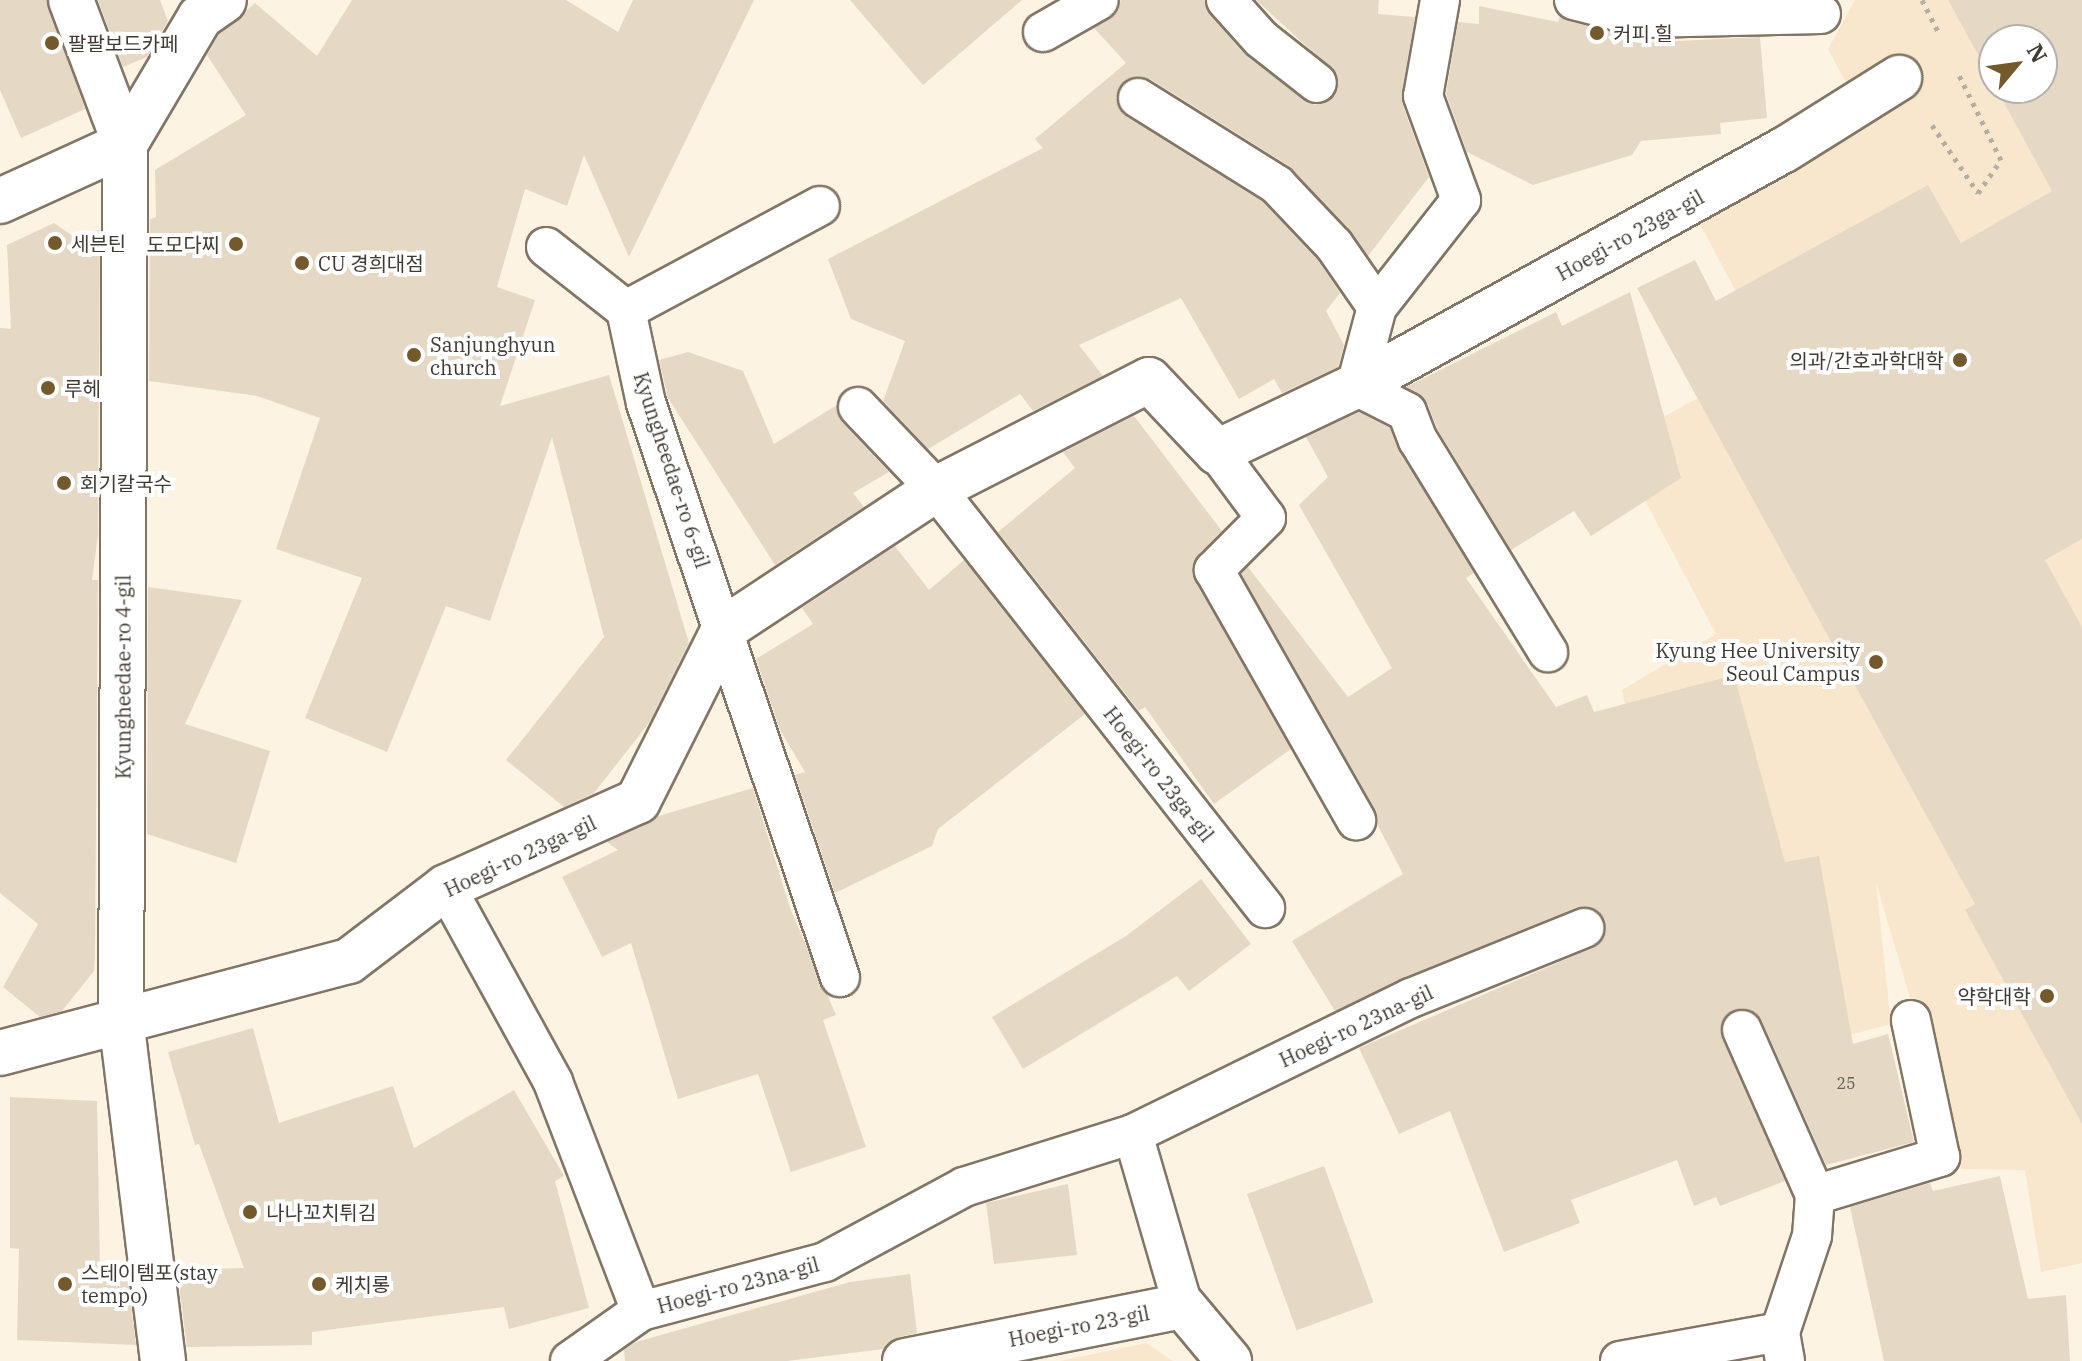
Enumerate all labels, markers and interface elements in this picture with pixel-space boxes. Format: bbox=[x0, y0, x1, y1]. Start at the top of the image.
place label: 커피 힐 bbox=[1613, 21, 1673, 45]
marker: 커피 힐 bbox=[1588, 24, 1606, 42]
north arrow bbox=[1978, 24, 2058, 104]
place label: 팔팔보드카페 bbox=[68, 31, 178, 55]
marker: 팔팔보드카페 bbox=[43, 34, 61, 52]
text: N bbox=[2021, 38, 2055, 68]
street label: Hoegi-ro 23ga-gil bbox=[1552, 185, 1708, 285]
place label: 세븐틴 bbox=[71, 231, 126, 255]
place label: 도모다찌 bbox=[146, 232, 220, 256]
marker: 세븐틴 bbox=[46, 234, 64, 252]
marker: 도모다찌 bbox=[227, 235, 245, 253]
place label: CU 경희대점 bbox=[318, 251, 424, 275]
marker: CU 경희대점 bbox=[293, 254, 311, 272]
place label: Sanjunghyun church bbox=[430, 332, 556, 379]
marker: Sanjunghyun church bbox=[405, 346, 423, 364]
place label: 의과/간호과학대학 bbox=[1789, 348, 1944, 372]
marker: 의과/간호과학대학 bbox=[1951, 351, 1969, 369]
street label: Kyungheedae-ro 6-gil bbox=[629, 369, 715, 571]
place label: 루헤 bbox=[64, 376, 101, 400]
marker: 루헤 bbox=[39, 379, 57, 397]
place label: 회기칼국수 bbox=[80, 471, 172, 495]
marker: 회기칼국수 bbox=[55, 474, 73, 492]
street label: Kyungheedae-ro 4-gil bbox=[111, 575, 135, 779]
place label: Kyung Hee University Seoul Campus bbox=[1655, 638, 1860, 685]
marker: Kyung Hee University Seoul Campus bbox=[1867, 653, 1885, 671]
street label: Hoegi-ro 23ga-gil bbox=[1099, 702, 1219, 846]
street label: Hoegi-ro 23ga-gil bbox=[440, 810, 600, 902]
street label: Hoegi-ro 23na-gil bbox=[1275, 980, 1437, 1072]
place label: 약학대학 bbox=[1957, 984, 2031, 1008]
marker: 약학대학 bbox=[2038, 987, 2056, 1005]
house number: 25 bbox=[1836, 1073, 1856, 1093]
place label: 나나꼬치튀김 bbox=[266, 1200, 376, 1224]
marker: 나나꼬치튀김 bbox=[241, 1203, 259, 1221]
street label: Hoegi-ro 23na-gil bbox=[654, 1252, 822, 1318]
place label: 스테이템포(stay tempo) bbox=[81, 1260, 218, 1307]
place label: 케치롱 bbox=[335, 1272, 390, 1296]
marker: 스테이템포(stay tempo) bbox=[56, 1275, 74, 1293]
marker: 케치롱 bbox=[310, 1275, 328, 1293]
street label: Hoegi-ro 23-gil bbox=[1007, 1301, 1151, 1351]

